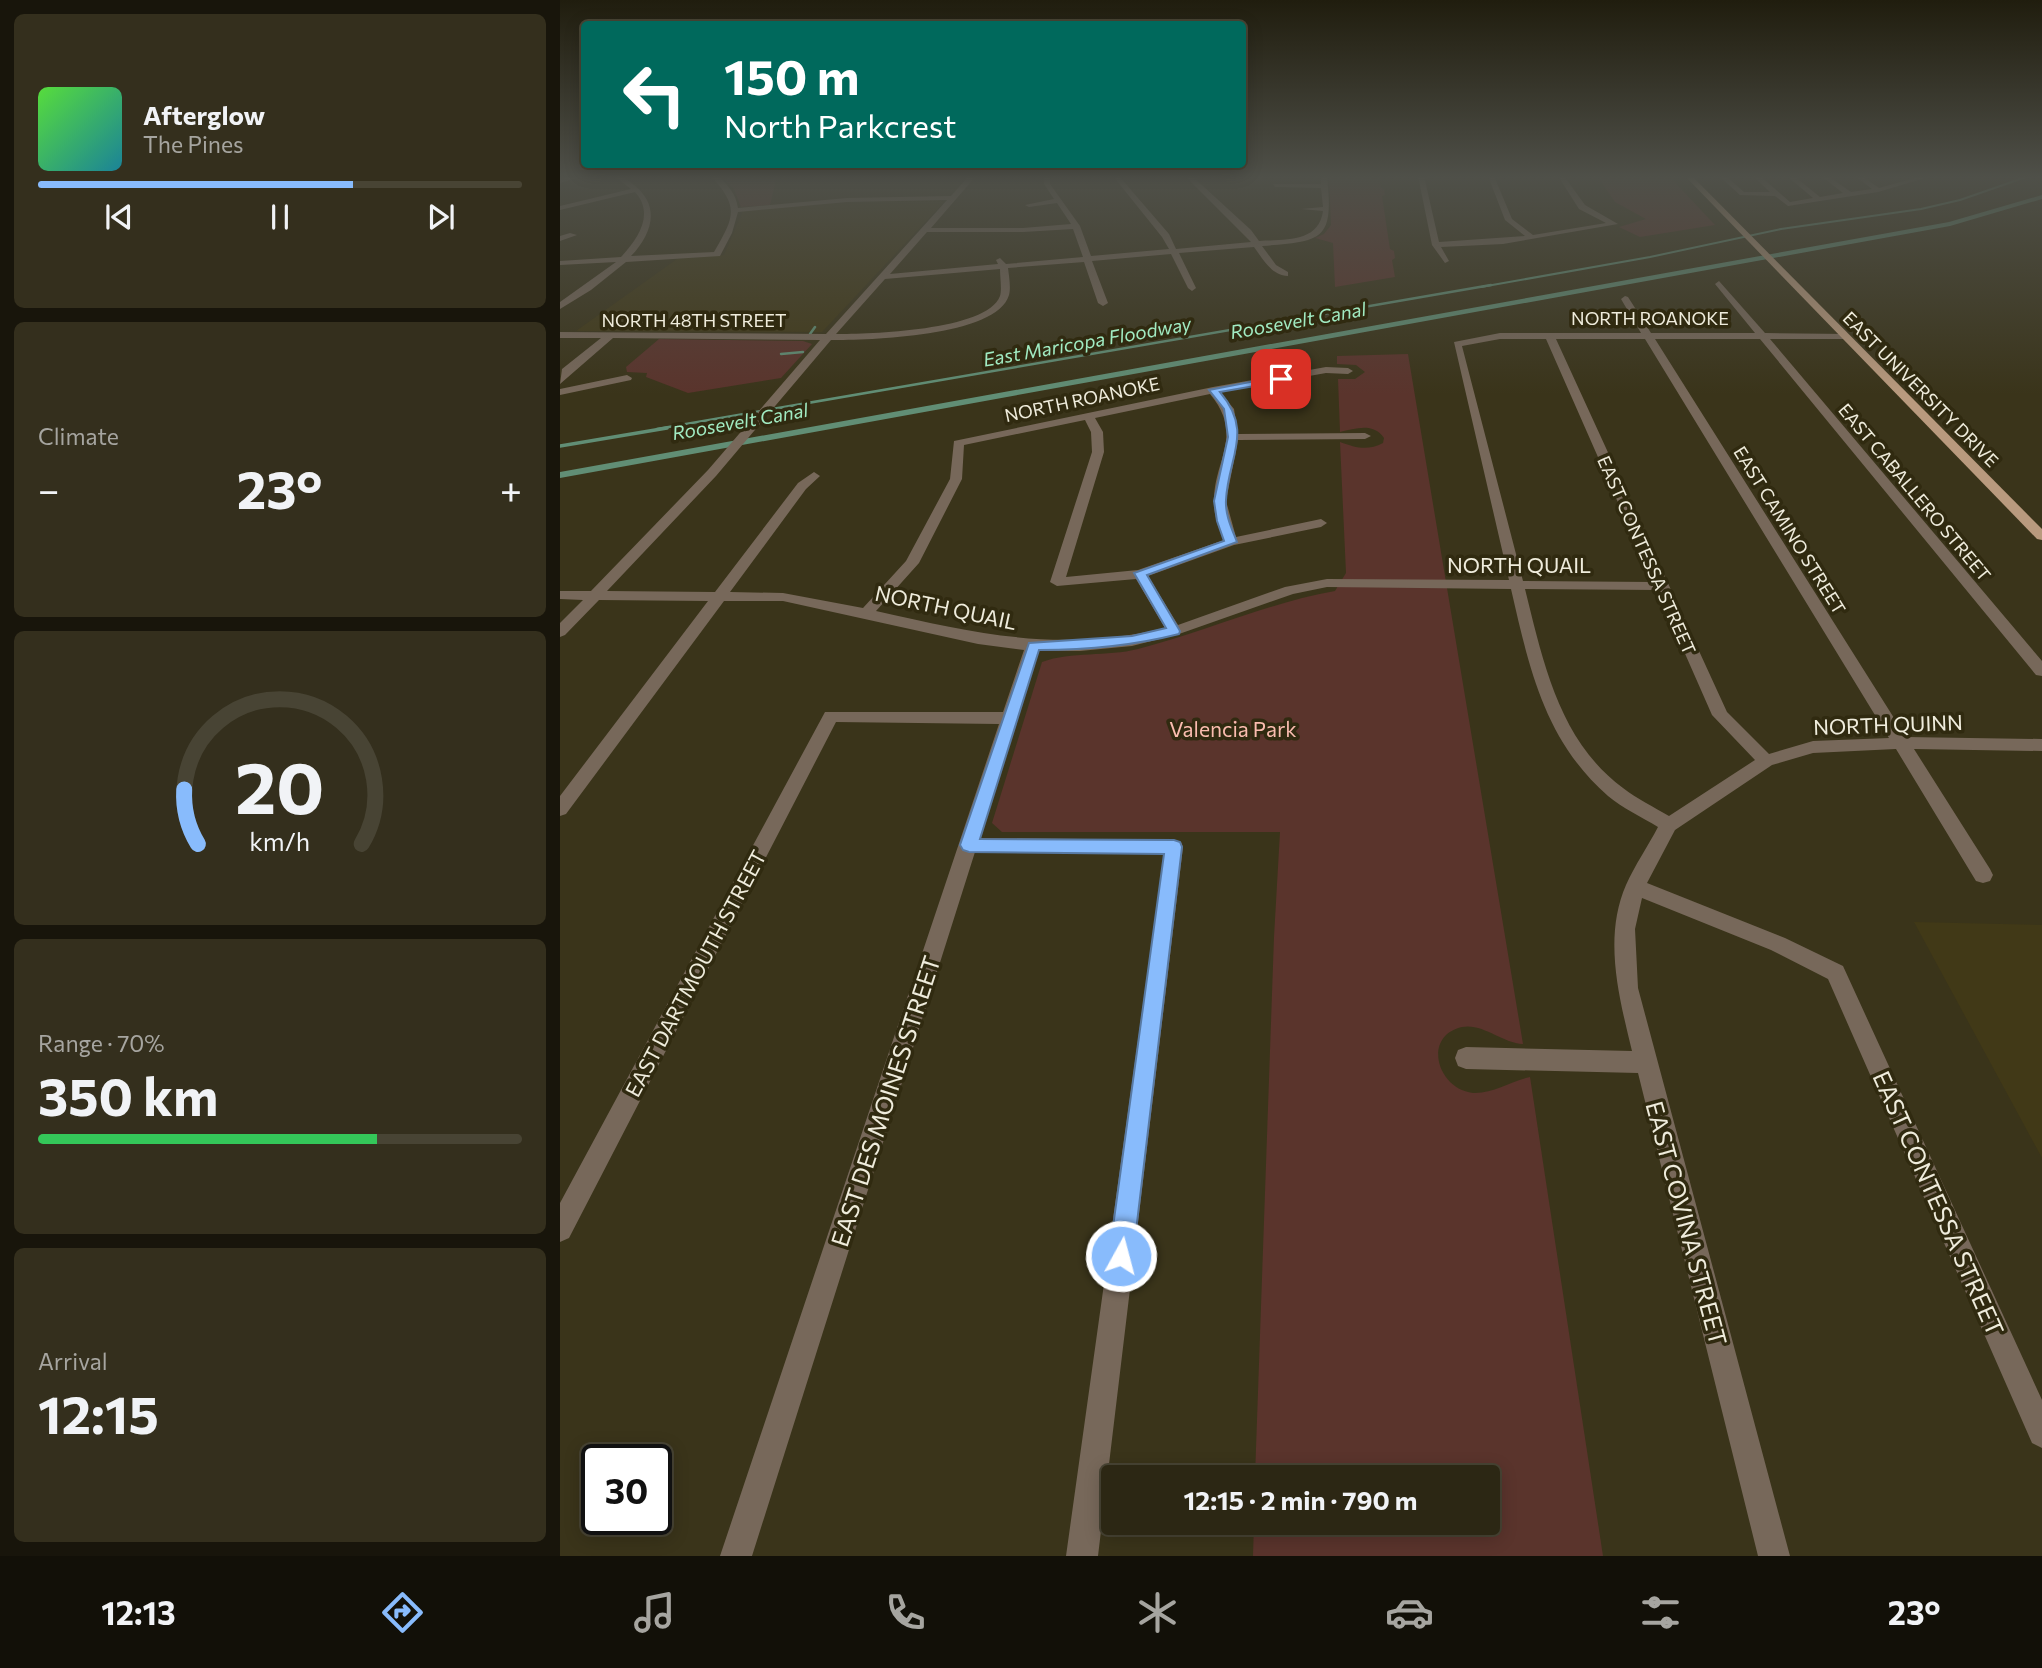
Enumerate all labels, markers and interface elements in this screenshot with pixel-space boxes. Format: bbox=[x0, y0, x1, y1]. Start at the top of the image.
text: 150 m bbox=[724, 45, 859, 105]
icon: left bbox=[609, 49, 700, 140]
text: Afterglow bbox=[143, 99, 265, 130]
text: North Parkcrest bbox=[724, 105, 956, 145]
text: The Pines bbox=[143, 130, 244, 158]
icon: previous bbox=[100, 198, 138, 236]
icon: pause bbox=[261, 198, 299, 236]
icon: next bbox=[422, 198, 460, 236]
water label: Roosevelt Canal bbox=[1228, 297, 1369, 343]
street label: NORTH ROANOKE bbox=[1571, 307, 1729, 329]
street label: EAST UNIVERSITY DRIVE bbox=[1839, 307, 2003, 471]
street label: NORTH 48TH STREET bbox=[602, 309, 786, 331]
water label: East Maricopa Floodway bbox=[981, 311, 1194, 371]
pin bbox=[1251, 349, 1311, 409]
icon: arrive bbox=[1262, 360, 1300, 398]
street label: NORTH ROANOKE bbox=[1003, 372, 1161, 426]
water label: Roosevelt Canal bbox=[670, 398, 811, 444]
street label: EAST CABALLERO STREET bbox=[1834, 399, 1996, 585]
text: Climate bbox=[38, 422, 119, 450]
street label: EAST CAMINO STREET bbox=[1729, 442, 1851, 618]
street label: EAST CONTESSA STREET bbox=[1593, 452, 1701, 658]
text: 23° bbox=[237, 456, 323, 520]
text: − bbox=[38, 465, 60, 512]
text: + bbox=[500, 465, 522, 512]
street label: NORTH QUAIL bbox=[1447, 552, 1591, 577]
street label: NORTH QUAIL bbox=[873, 580, 1019, 634]
street label: NORTH QUINN bbox=[1813, 709, 1963, 739]
park label: Valencia Park bbox=[1169, 716, 1297, 741]
text: 20 bbox=[235, 740, 325, 829]
text: km/h bbox=[250, 826, 310, 856]
street label: EAST DARTMOUTH STREET bbox=[619, 845, 771, 1101]
street label: EAST DES MOINES STREET bbox=[824, 952, 946, 1250]
text: Range · 70% bbox=[38, 1029, 165, 1057]
text: 350 km bbox=[38, 1063, 218, 1127]
street label: EAST CONTESSA STREET bbox=[1867, 1066, 2011, 1340]
street label: EAST COVINA STREET bbox=[1640, 1098, 1734, 1348]
position arrow bbox=[1084, 1219, 1158, 1293]
text: Arrival bbox=[38, 1347, 108, 1375]
text: 12:15 bbox=[38, 1381, 159, 1445]
speed limit sign: 30 bbox=[581, 1444, 672, 1535]
text: 12:15 · 2 min · 790 m bbox=[1184, 1484, 1417, 1515]
icon: directions bbox=[378, 1588, 427, 1637]
icon: music bbox=[630, 1588, 679, 1637]
icon: phone bbox=[881, 1588, 930, 1637]
icon: climate bbox=[1133, 1588, 1182, 1637]
icon: car bbox=[1385, 1588, 1434, 1637]
icon: filters bbox=[1636, 1588, 1685, 1637]
text: 12:13 bbox=[101, 1592, 176, 1632]
text: 23° bbox=[1888, 1592, 1941, 1632]

